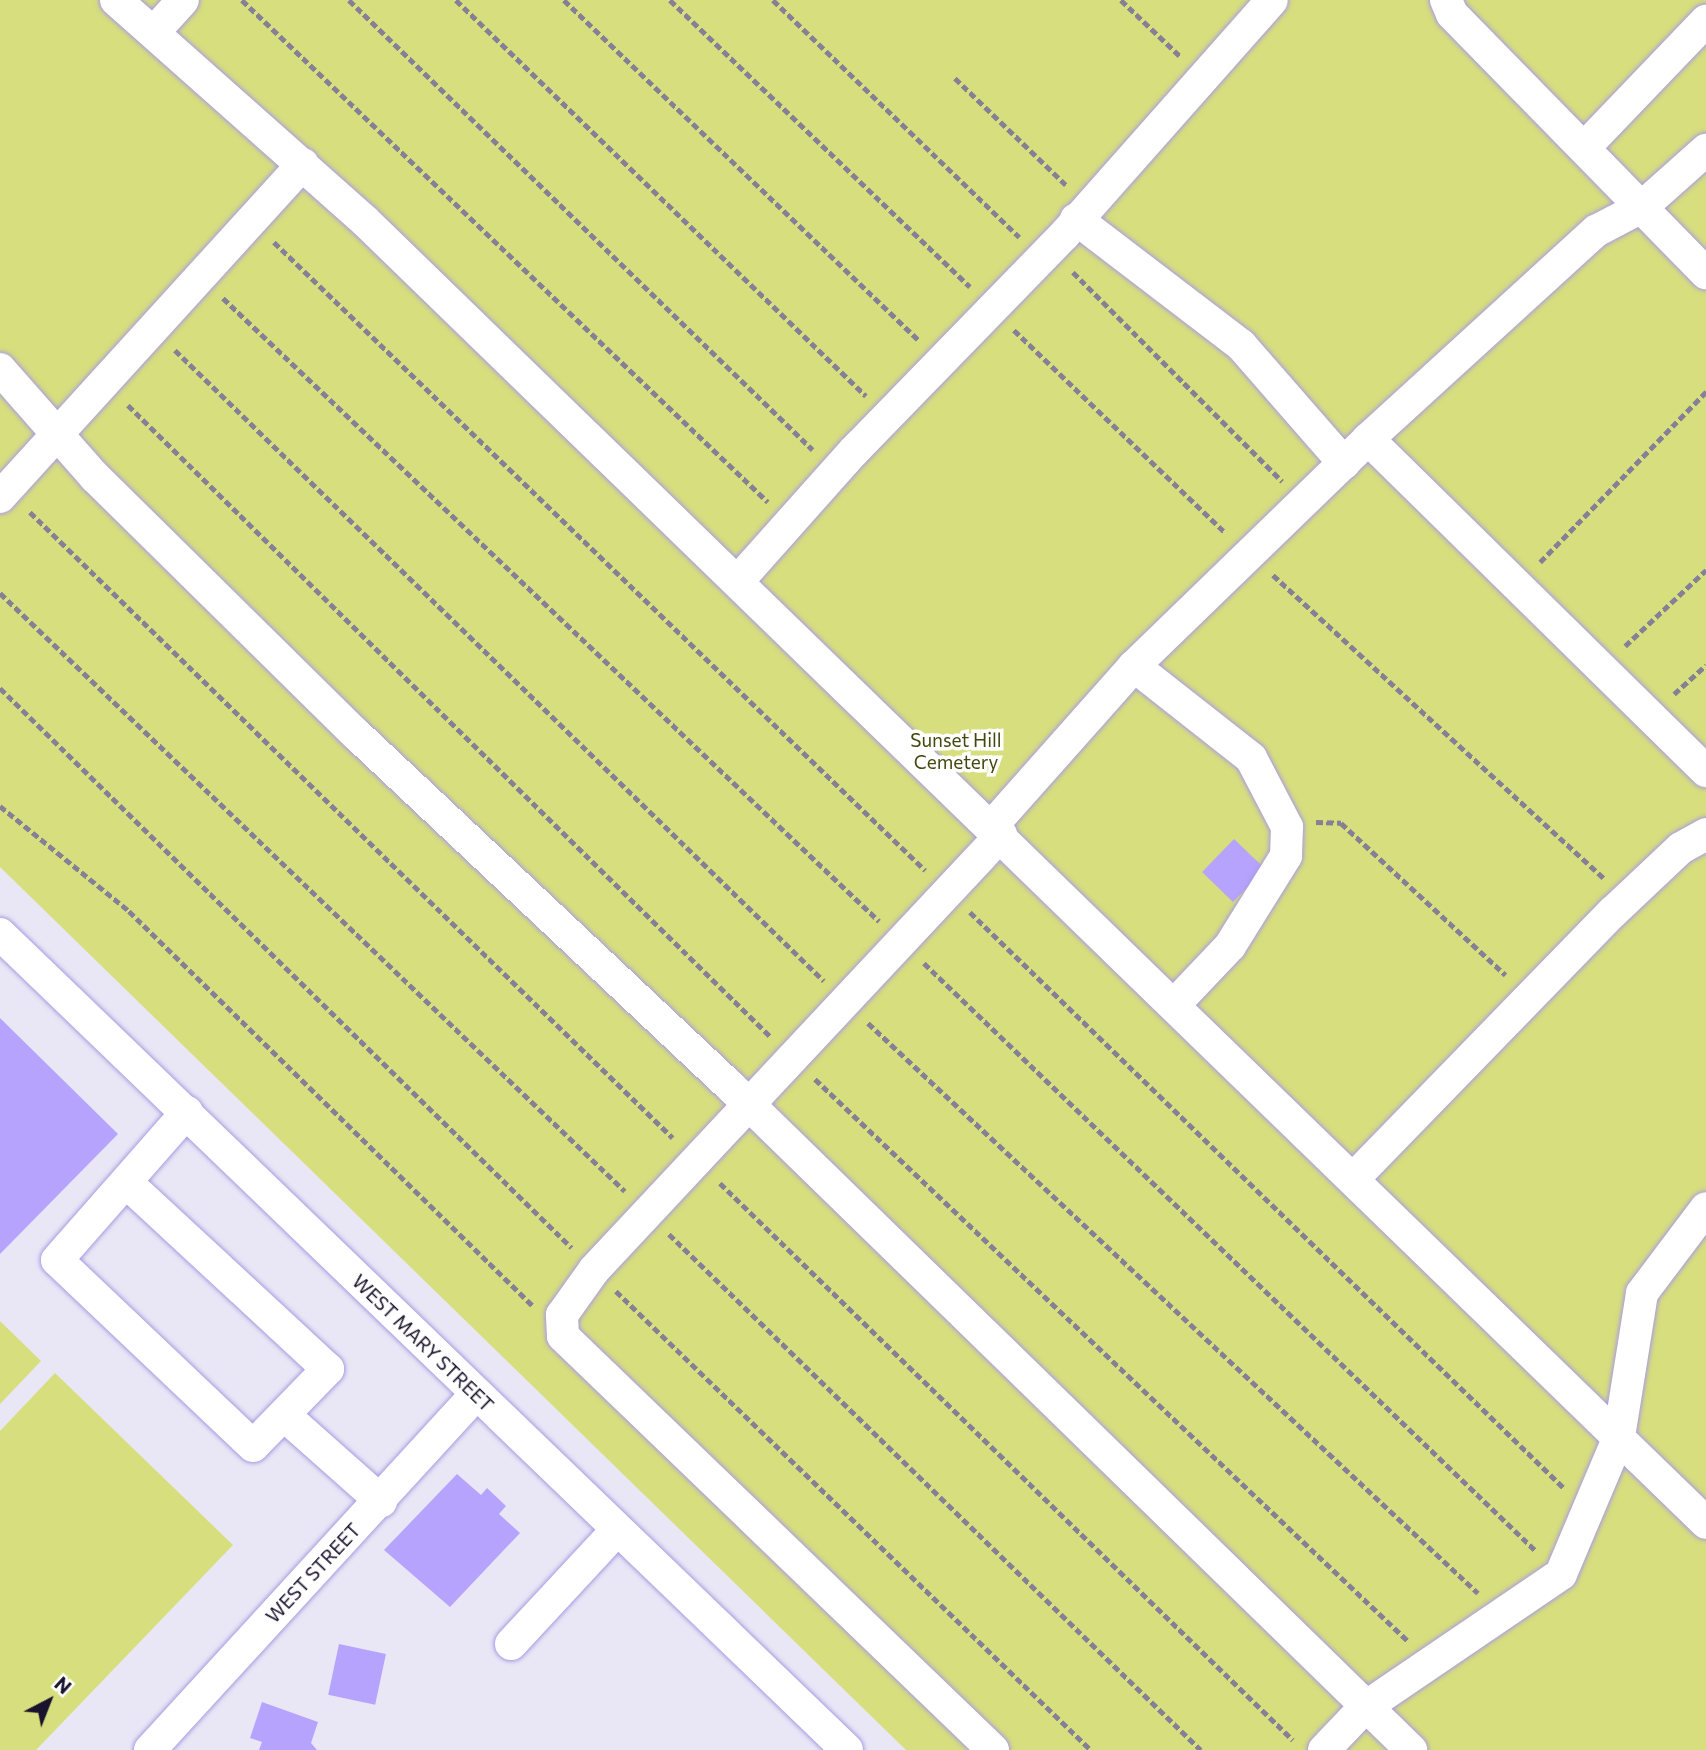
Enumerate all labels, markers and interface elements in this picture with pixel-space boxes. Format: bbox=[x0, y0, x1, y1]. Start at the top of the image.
park label: Sunset Hill Cemetery bbox=[910, 729, 1002, 773]
street label: WEST MARY STREET bbox=[348, 1270, 498, 1416]
street label: WEST STREET bbox=[261, 1518, 365, 1628]
north arrow bbox=[14, 1666, 84, 1736]
text: N bbox=[50, 1672, 76, 1698]

